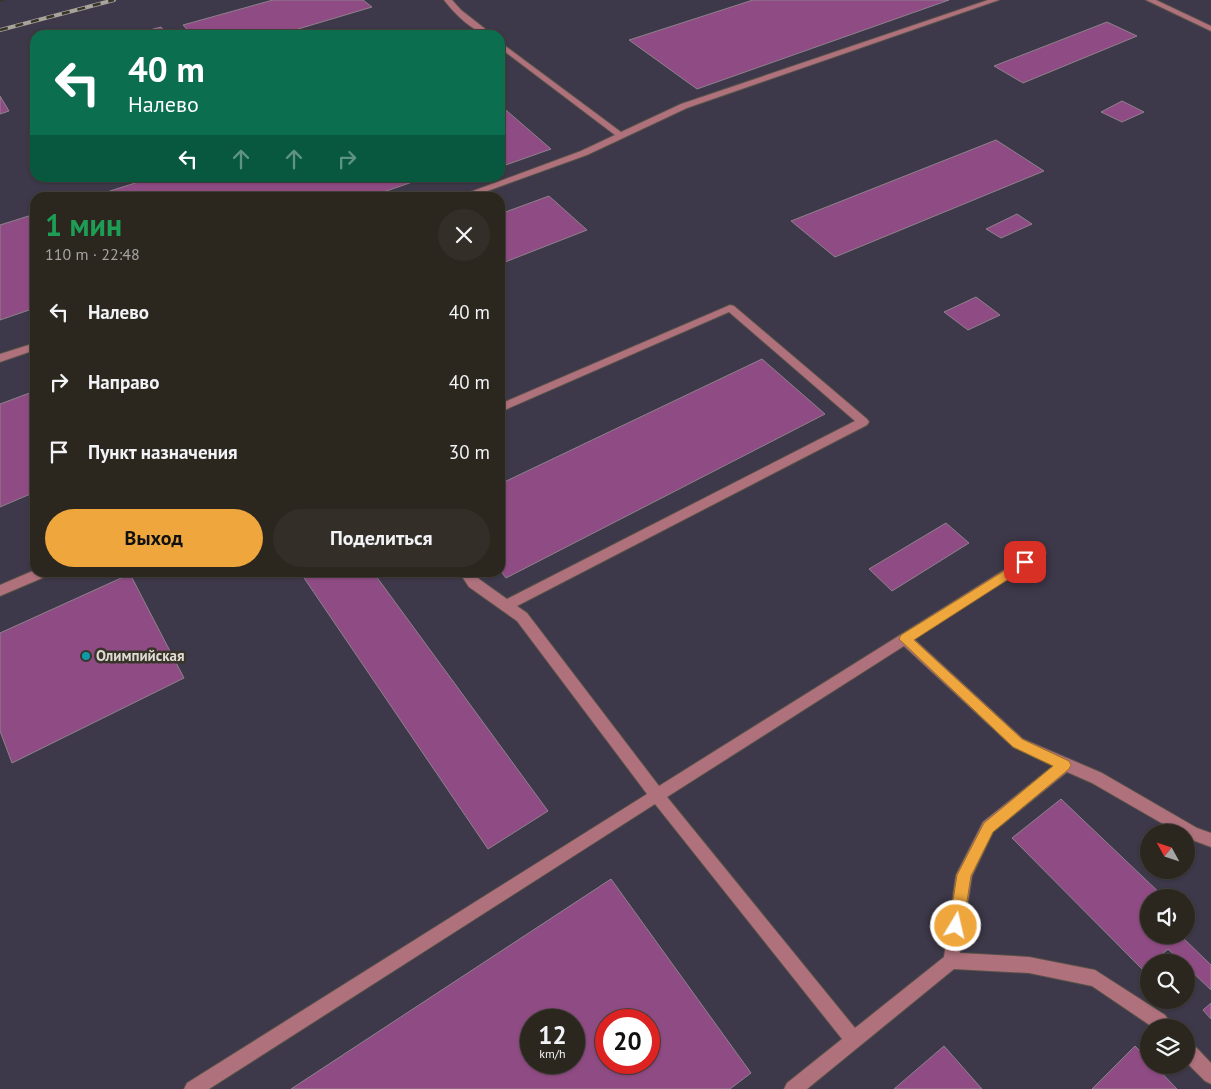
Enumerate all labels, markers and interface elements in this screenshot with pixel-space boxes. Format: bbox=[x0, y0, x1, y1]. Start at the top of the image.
text: 40 m bbox=[128, 46, 205, 92]
icon: left bbox=[45, 50, 110, 115]
text: Налево bbox=[128, 90, 199, 118]
icon: left bbox=[174, 145, 202, 173]
icon: ahead bbox=[227, 145, 255, 173]
icon: ahead bbox=[280, 145, 308, 173]
icon: right bbox=[333, 145, 361, 173]
text: 1 мин bbox=[45, 205, 122, 244]
button: close bbox=[438, 209, 490, 261]
text: 110 m · 22:48 bbox=[45, 244, 140, 264]
icon: left bbox=[45, 298, 73, 326]
text: Налево bbox=[88, 300, 149, 324]
text: 40 m bbox=[449, 300, 490, 324]
icon: right bbox=[45, 368, 73, 396]
text: Направо bbox=[88, 370, 159, 394]
text: 40 m bbox=[449, 370, 490, 394]
icon: arrive bbox=[45, 438, 73, 466]
text: Пункт назначения bbox=[88, 440, 238, 464]
text: 30 m bbox=[449, 440, 490, 464]
button: Выход bbox=[45, 509, 263, 567]
button: Поделиться bbox=[273, 509, 490, 567]
pin bbox=[1004, 541, 1046, 583]
icon: arrive bbox=[1011, 548, 1039, 576]
place label: Олимпийская bbox=[96, 646, 185, 665]
marker: Олимпийская bbox=[80, 650, 92, 662]
north arrow bbox=[1140, 824, 1195, 879]
map controls bbox=[1140, 824, 1195, 1074]
button: sound bbox=[1140, 889, 1195, 944]
position arrow bbox=[929, 899, 981, 951]
button: search bbox=[1140, 954, 1195, 1009]
speed limit sign: 20 bbox=[595, 1009, 660, 1074]
text: 12 bbox=[538, 1019, 567, 1051]
button: layers bbox=[1140, 1019, 1195, 1074]
text: km/h bbox=[539, 1046, 566, 1061]

